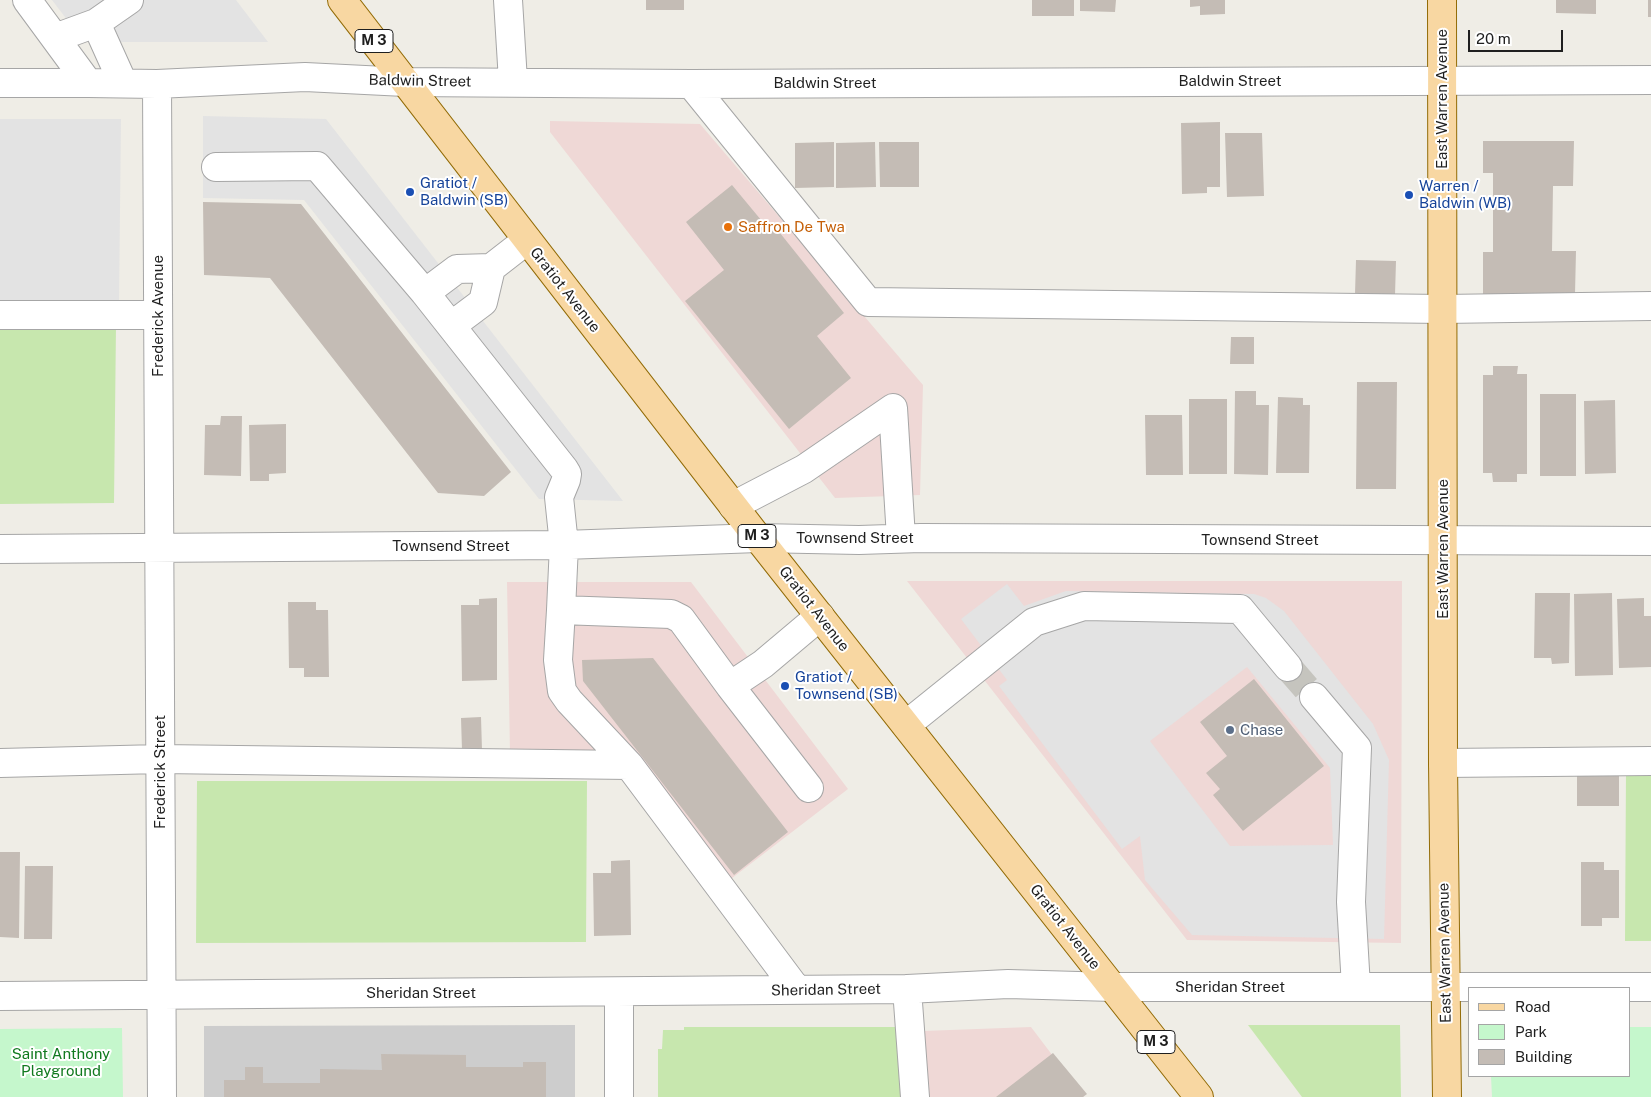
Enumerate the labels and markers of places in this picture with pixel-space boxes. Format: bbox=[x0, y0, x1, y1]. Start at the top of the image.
place label: Gratiot / Baldwin (SB) bbox=[420, 174, 508, 209]
place label: Warren / Baldwin (WB) bbox=[1419, 177, 1512, 212]
marker: Gratiot / Baldwin (SB) bbox=[404, 186, 416, 198]
marker: Warren / Baldwin (WB) bbox=[1403, 189, 1415, 201]
place label: Saffron De Twa bbox=[738, 218, 845, 236]
marker: Saffron De Twa bbox=[722, 221, 734, 233]
place label: Gratiot / Townsend (SB) bbox=[795, 668, 898, 703]
marker: Gratiot / Townsend (SB) bbox=[779, 680, 791, 692]
place label: Chase bbox=[1240, 721, 1283, 739]
marker: Chase bbox=[1224, 724, 1236, 736]

